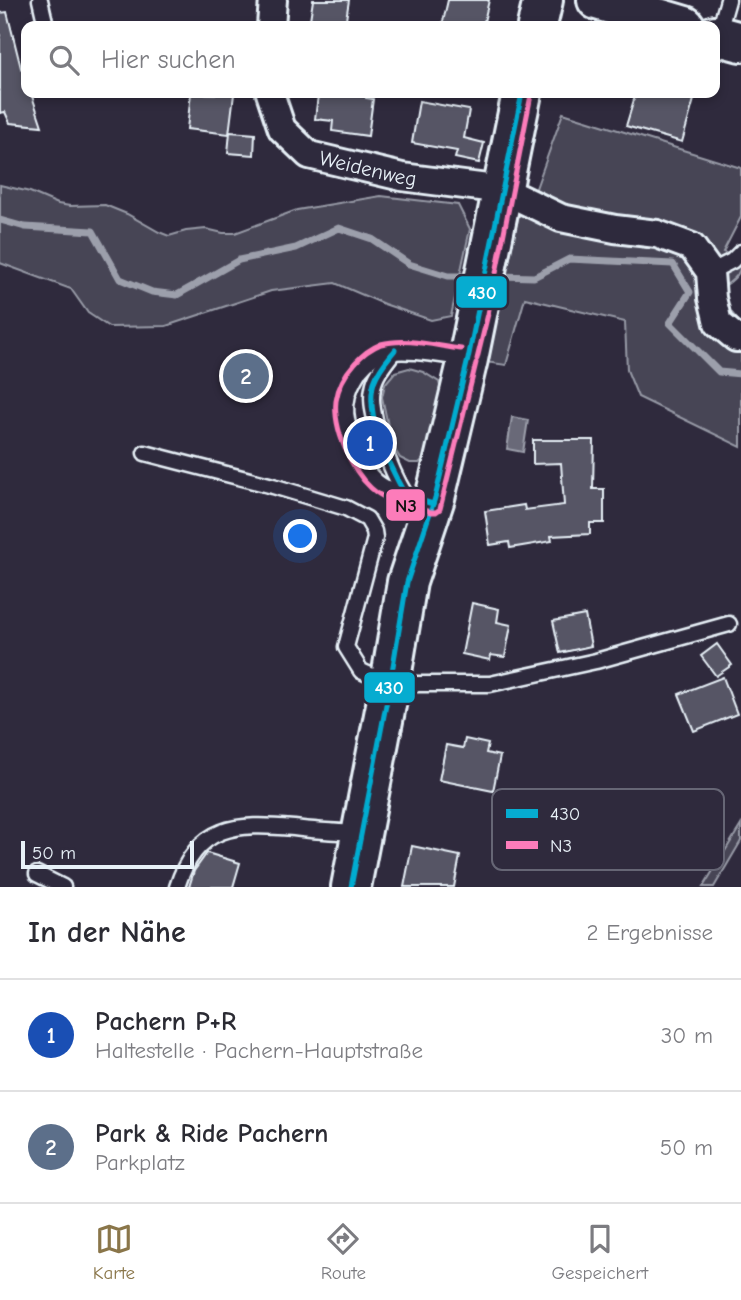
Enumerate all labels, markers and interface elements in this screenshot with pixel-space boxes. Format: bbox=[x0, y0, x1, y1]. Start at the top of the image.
search box bbox=[21, 21, 720, 98]
icon: search bbox=[45, 41, 83, 79]
text: Hier suchen bbox=[101, 45, 236, 75]
street label: Weidenweg bbox=[317, 146, 418, 191]
line badge: 430 bbox=[455, 275, 508, 309]
text: 430 bbox=[467, 282, 497, 304]
pin: 2 bbox=[223, 350, 269, 402]
pin: 1 bbox=[347, 417, 393, 469]
line badge: N3 bbox=[385, 488, 426, 522]
text: N3 bbox=[395, 495, 417, 517]
your location bbox=[283, 519, 317, 553]
line badge: 430 bbox=[363, 671, 416, 704]
text: 430 bbox=[374, 677, 404, 699]
legend bbox=[492, 789, 724, 870]
text: 430 bbox=[550, 803, 580, 825]
text: N3 bbox=[550, 835, 572, 857]
scale bar bbox=[21, 838, 194, 870]
text: 50 m bbox=[32, 842, 76, 864]
text: In der Nähe bbox=[28, 915, 186, 950]
text: 2 Ergebnisse bbox=[586, 919, 713, 946]
text: Pachern P+R bbox=[95, 1007, 236, 1037]
text: 1 bbox=[46, 1022, 56, 1049]
text: 30 m bbox=[661, 1022, 713, 1049]
text: Haltestelle · Pachern-Hauptstraße bbox=[95, 1037, 423, 1064]
text: Park & Ride Pachern bbox=[95, 1119, 328, 1149]
text: 2 bbox=[45, 1134, 57, 1161]
text: 50 m bbox=[660, 1134, 713, 1161]
text: Parkplatz bbox=[95, 1149, 185, 1176]
tab: Karte bbox=[93, 1220, 135, 1284]
tab: Route bbox=[321, 1220, 366, 1284]
tab: Gespeichert bbox=[551, 1220, 648, 1284]

